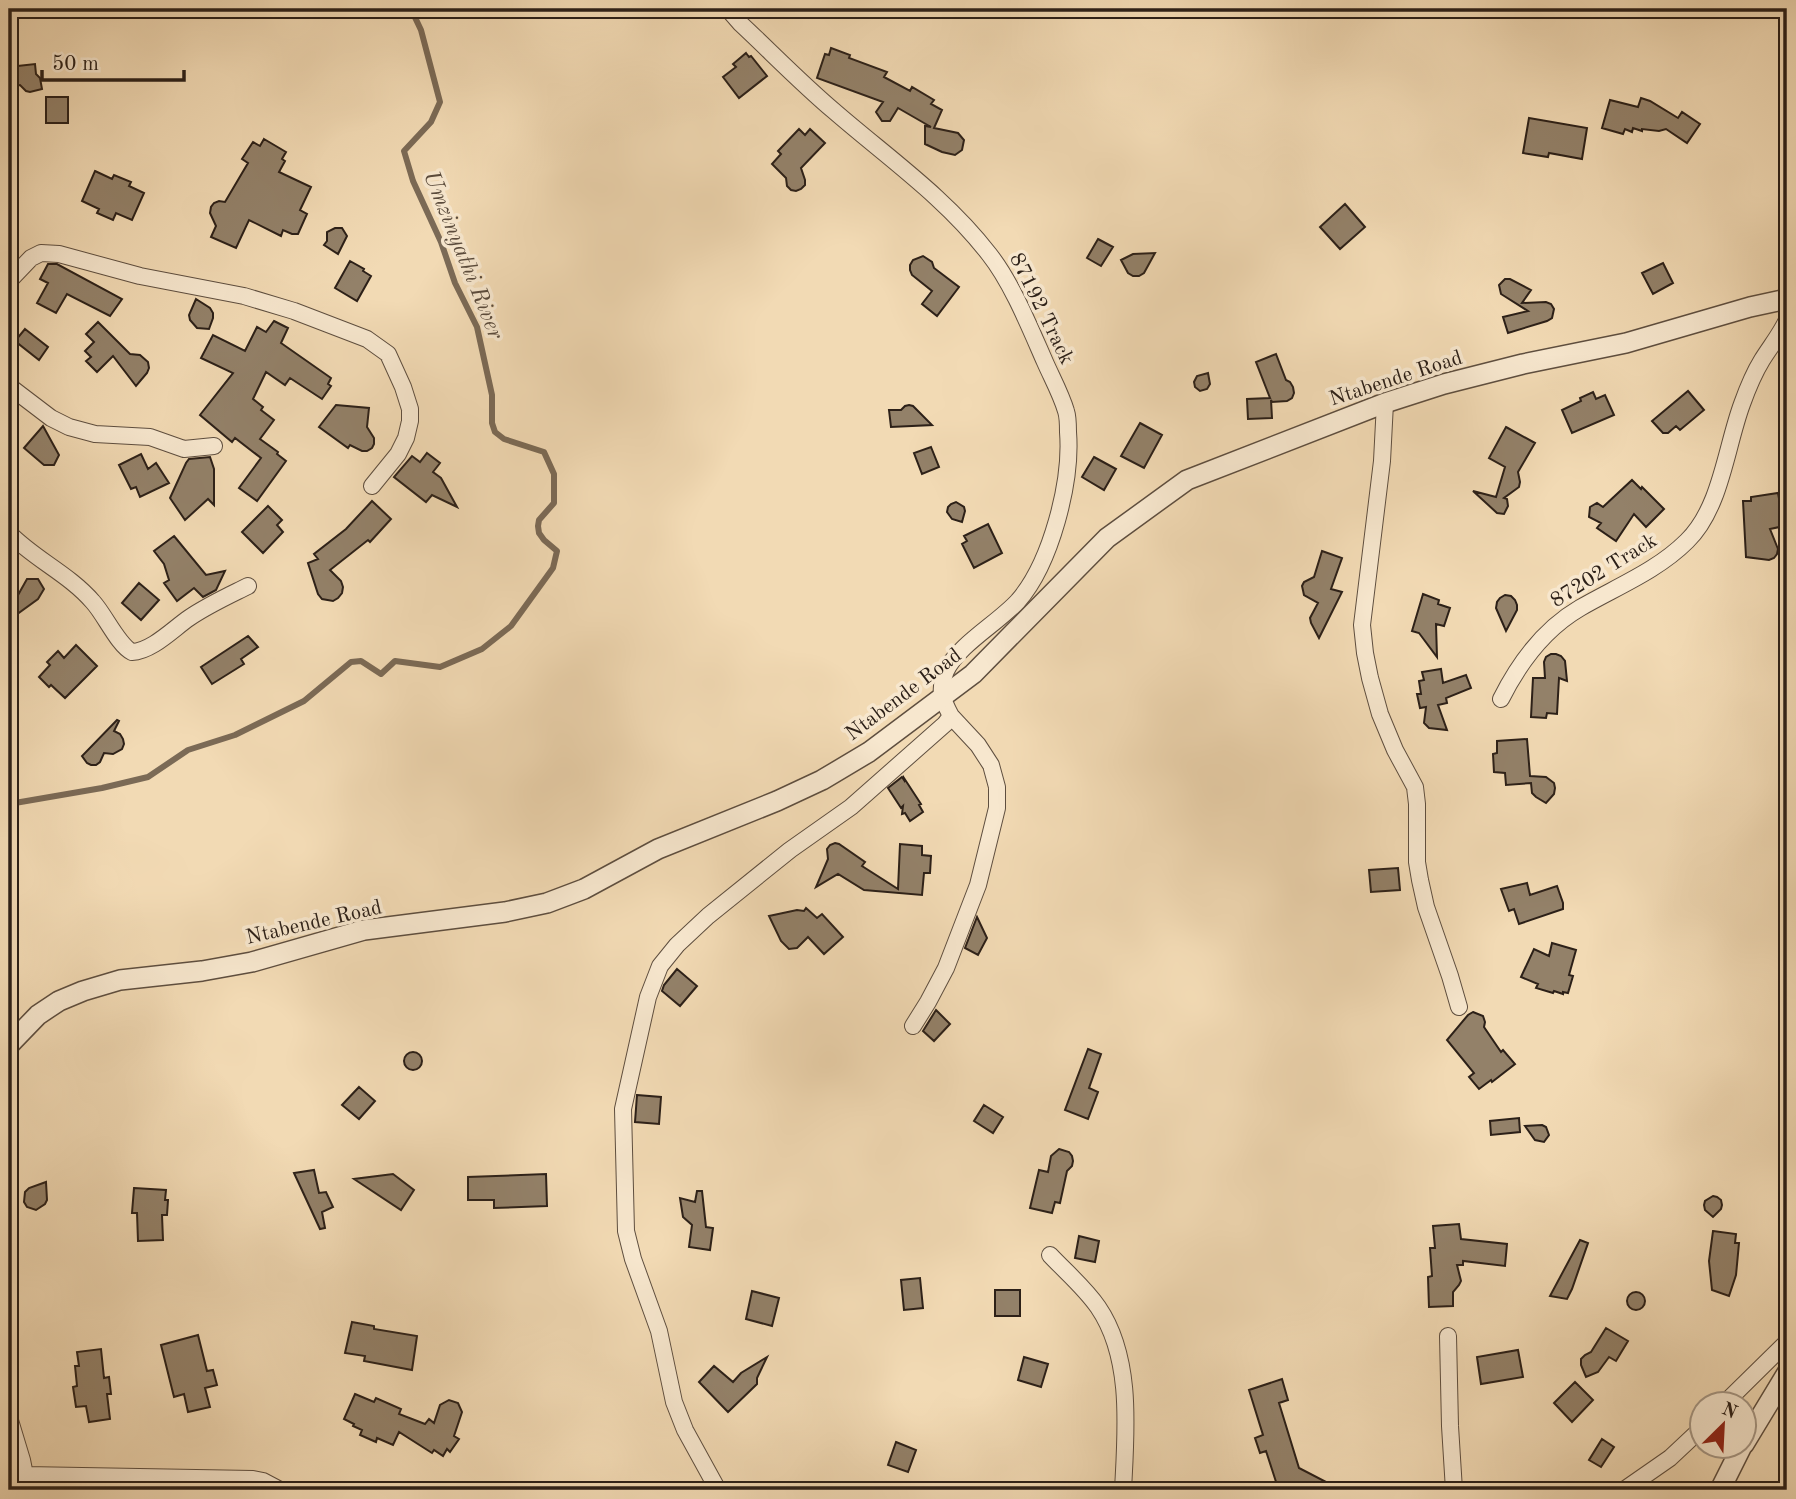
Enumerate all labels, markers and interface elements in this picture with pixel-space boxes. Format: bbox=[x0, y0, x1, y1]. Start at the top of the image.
scale bar bbox=[42, 38, 184, 82]
text: 50 m bbox=[52, 54, 99, 75]
water label: Umzinyathi River bbox=[418, 168, 508, 344]
street label: 87192 Track bbox=[1005, 250, 1077, 368]
street label: Ntabende Road bbox=[1327, 348, 1465, 410]
street label: 87202 Track bbox=[1547, 530, 1661, 612]
street label: Ntabende Road bbox=[842, 645, 966, 745]
street label: Ntabende Road bbox=[244, 897, 384, 949]
north arrow bbox=[1688, 1390, 1758, 1460]
text: N bbox=[1718, 1400, 1740, 1424]

